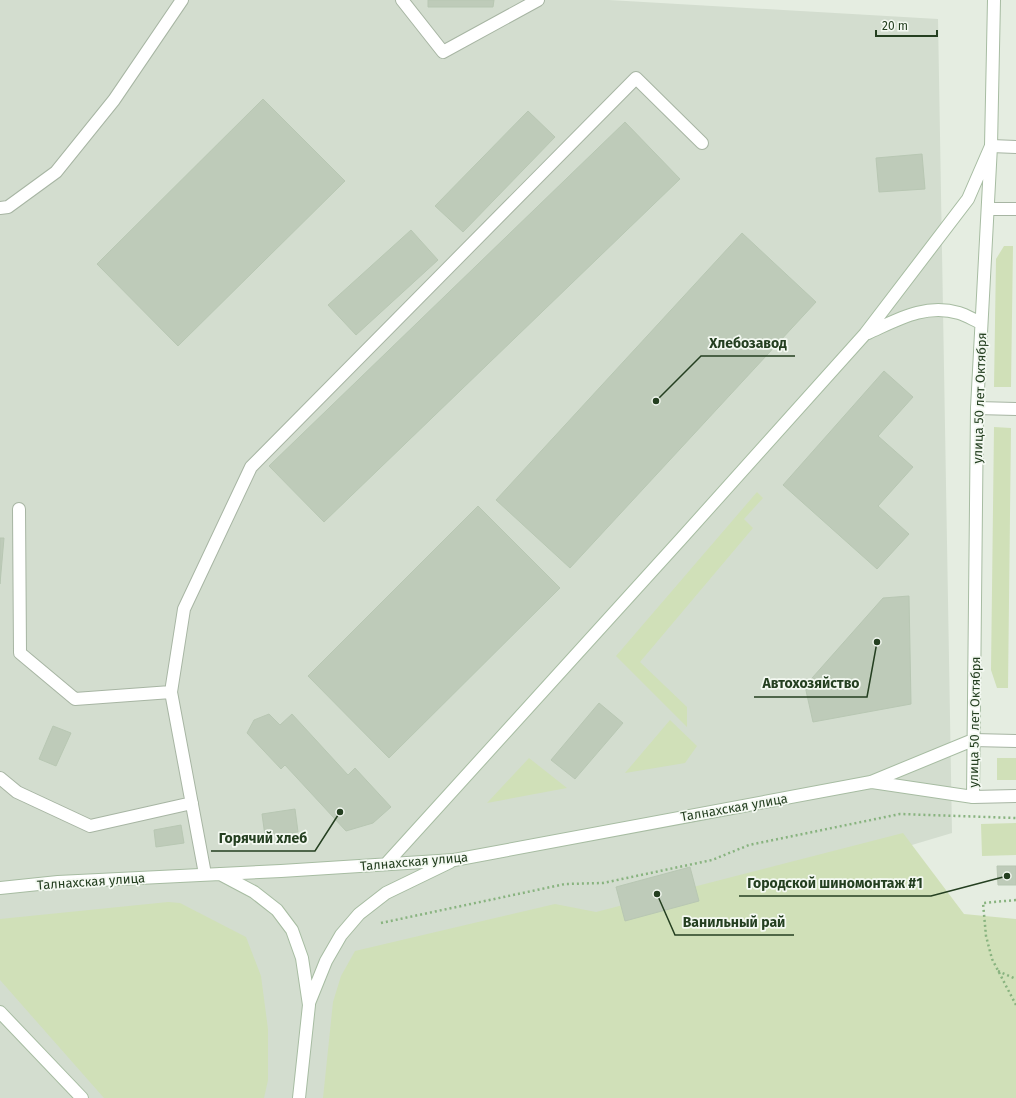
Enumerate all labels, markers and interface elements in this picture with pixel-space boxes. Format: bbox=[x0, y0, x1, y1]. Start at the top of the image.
scale bar bbox=[876, 12, 937, 38]
text: 20 m bbox=[882, 19, 908, 33]
callout: Хлебозавод bbox=[701, 330, 795, 356]
street label: улица 50 лет Октября bbox=[970, 332, 989, 464]
text: Хлебозавод bbox=[708, 335, 787, 352]
street label: улица 50 лет Октября bbox=[966, 656, 983, 788]
callout: Автохозяйство bbox=[754, 671, 867, 697]
text: Автохозяйство bbox=[761, 675, 860, 692]
street label: Талнахская улица bbox=[679, 791, 789, 824]
callout: Горячий хлеб bbox=[211, 825, 315, 851]
text: Горячий хлеб bbox=[219, 830, 307, 847]
street label: Талнахская улица bbox=[359, 849, 469, 874]
street label: Талнахская улица bbox=[37, 870, 146, 893]
callout: Городской шиномонтаж #1 bbox=[739, 870, 931, 896]
text: Городской шиномонтаж #1 bbox=[747, 875, 923, 892]
callout: Ванильный рай bbox=[675, 909, 794, 935]
text: Ванильный рай bbox=[683, 914, 785, 931]

